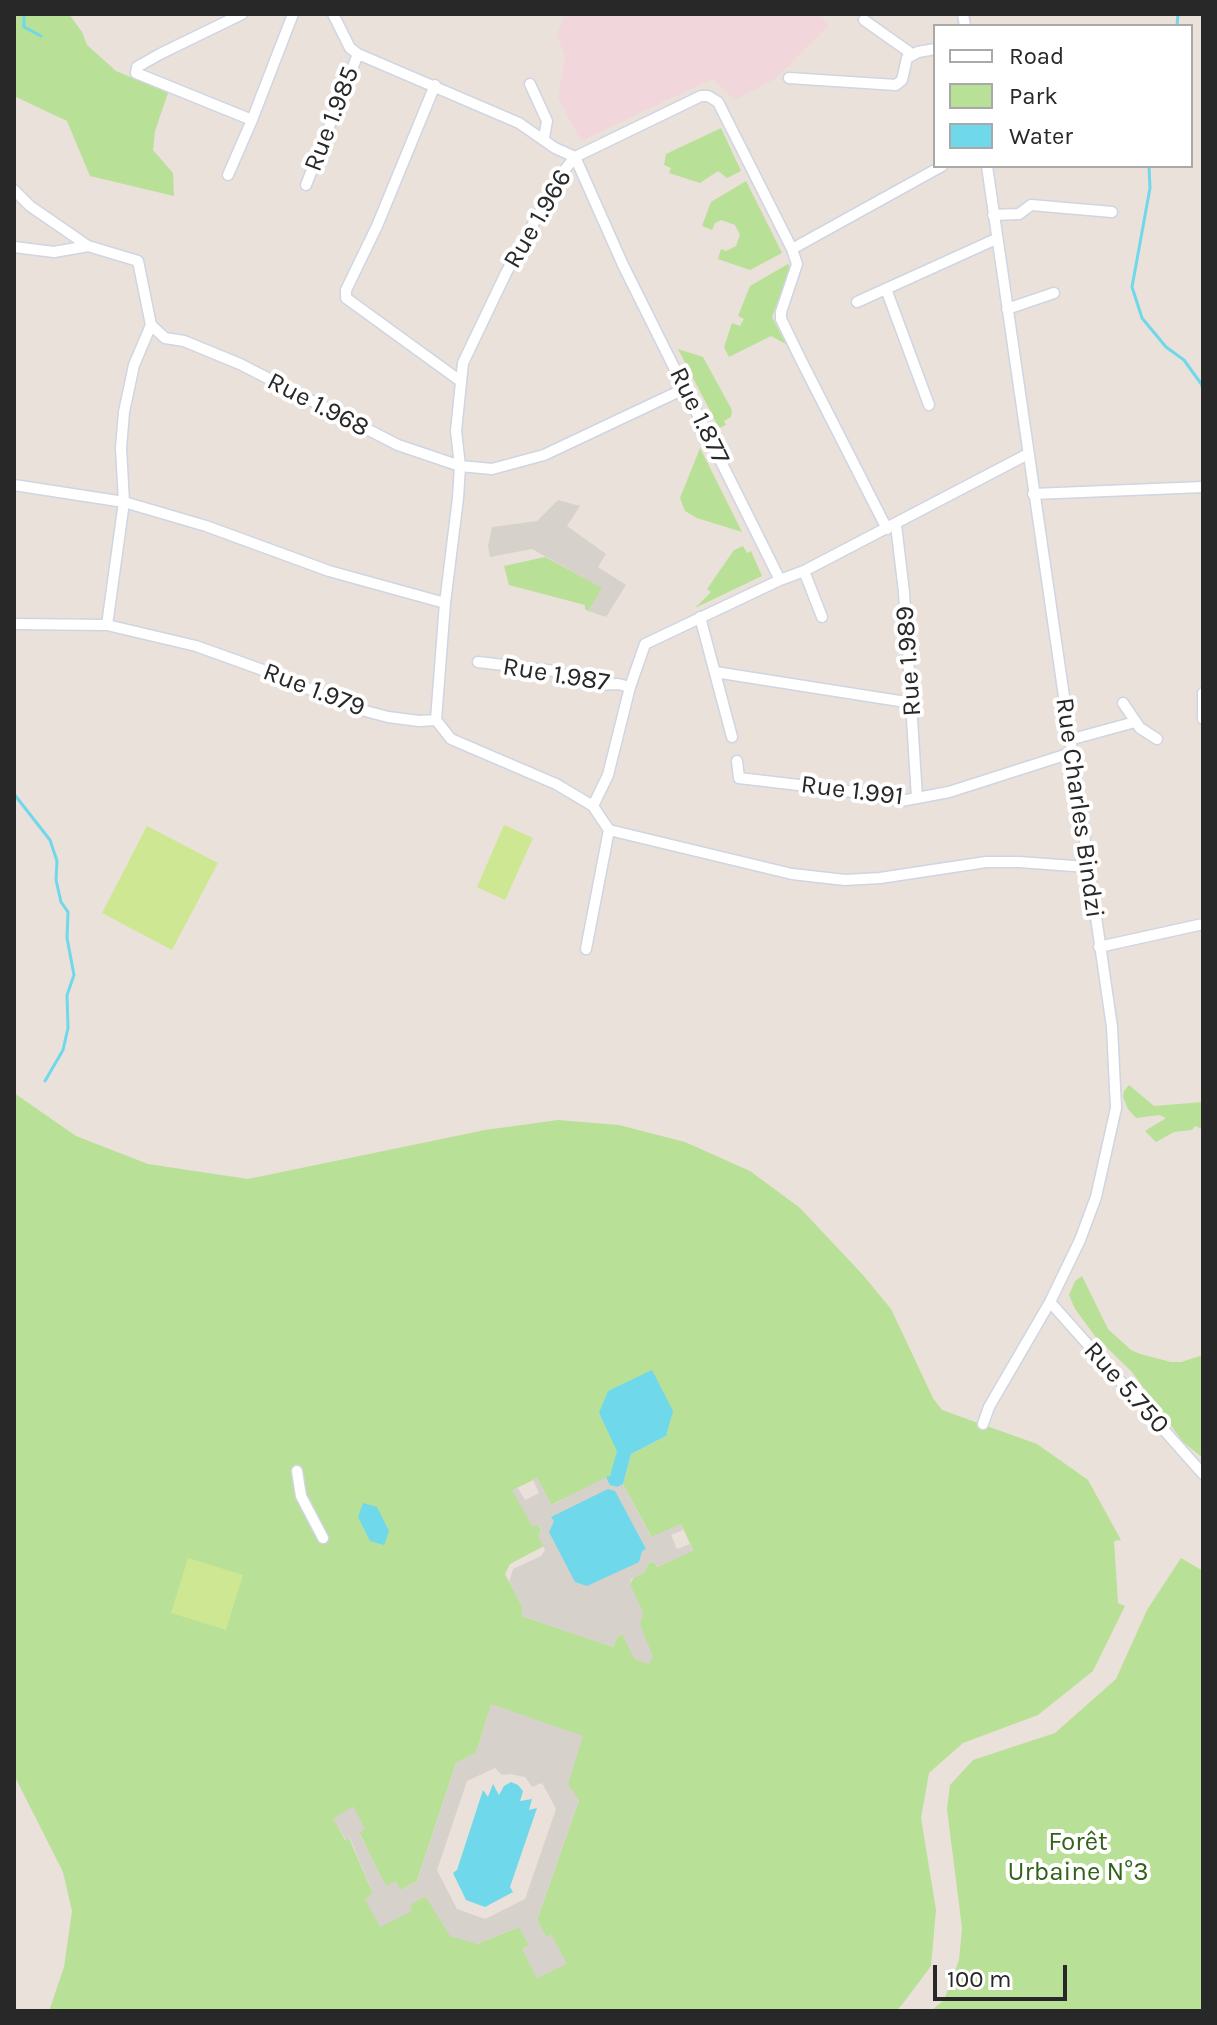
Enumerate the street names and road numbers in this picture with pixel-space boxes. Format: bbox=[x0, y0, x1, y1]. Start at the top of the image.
street label: Rue 1.985 bbox=[298, 62, 366, 176]
street label: Rue 1.966 bbox=[497, 164, 579, 274]
street label: Rue 1.877 bbox=[662, 362, 736, 470]
street label: Rue 1.968 bbox=[262, 366, 374, 444]
street label: Rue 1.989 bbox=[890, 605, 928, 717]
street label: Rue 1.987 bbox=[500, 651, 612, 699]
street label: Rue 1.979 bbox=[259, 656, 369, 724]
street label: Rue Charles Bindzi bbox=[1048, 696, 1110, 920]
street label: Rue 1.991 bbox=[799, 769, 905, 813]
street label: Rue 5.750 bbox=[1077, 1336, 1175, 1440]

